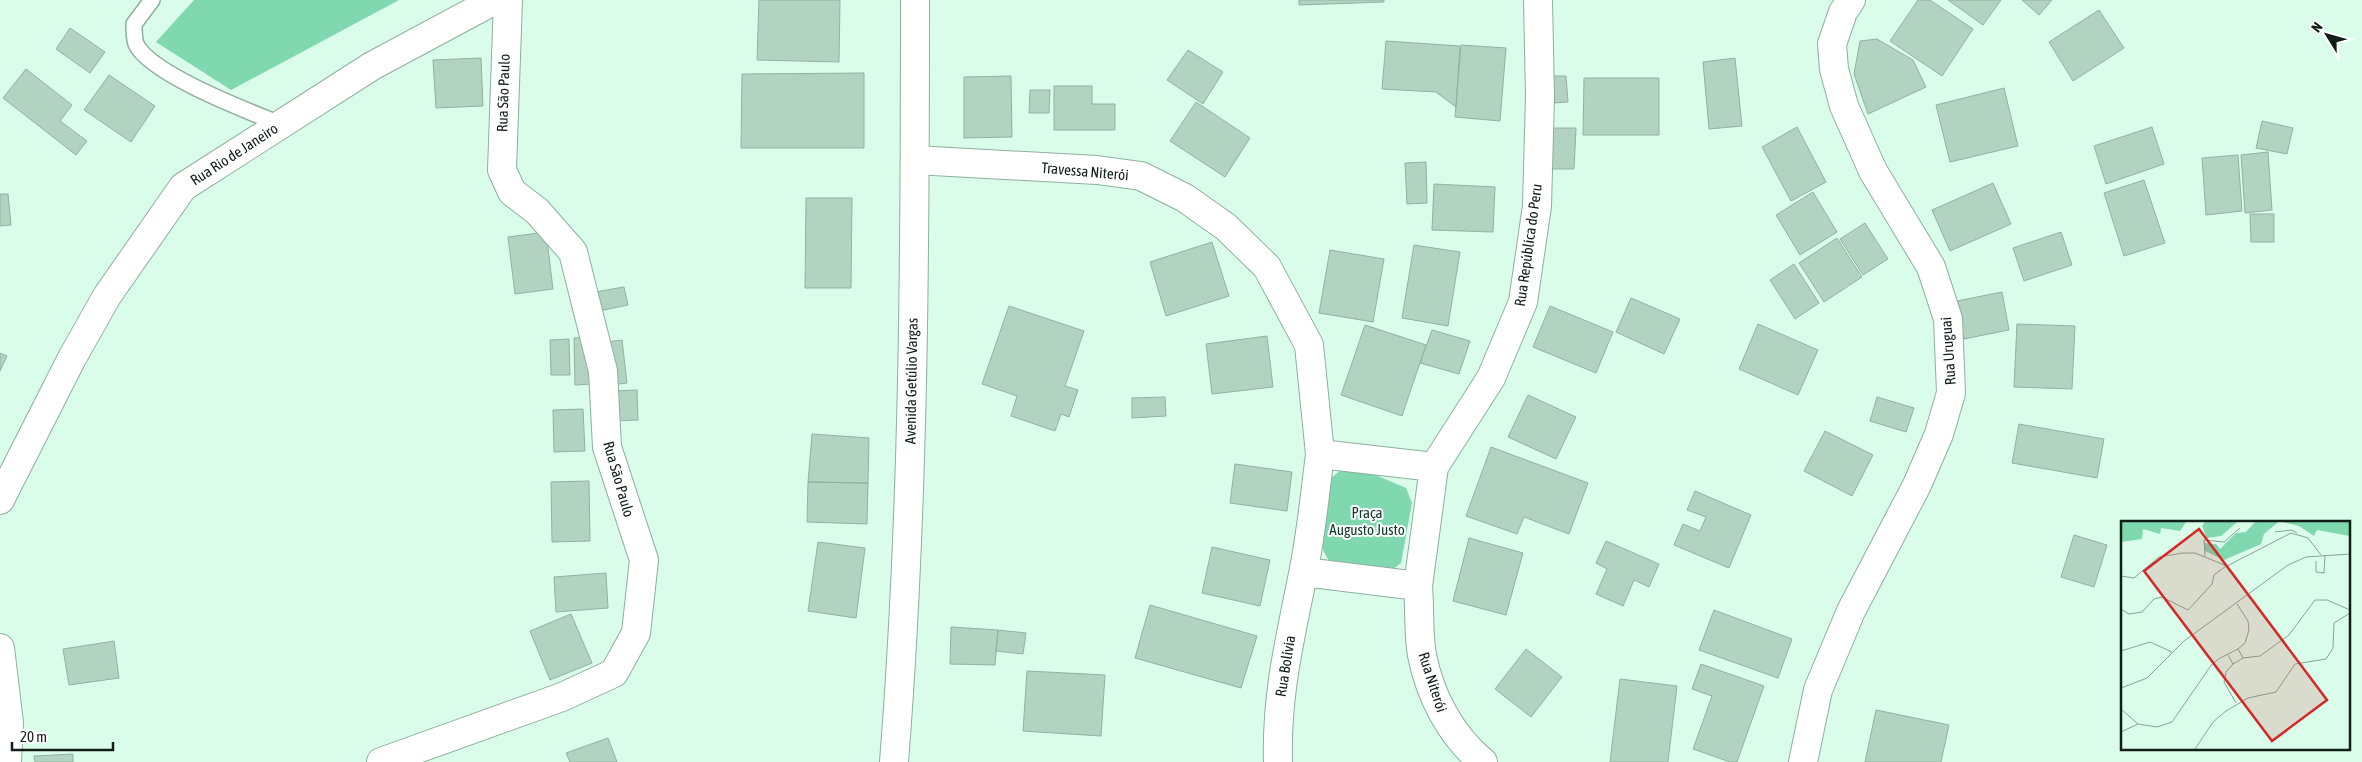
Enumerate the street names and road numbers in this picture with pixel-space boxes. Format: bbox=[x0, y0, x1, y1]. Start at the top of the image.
street label: Rua São Paulo bbox=[493, 54, 513, 132]
street label: Rua Rio de Janeiro bbox=[187, 119, 281, 189]
street label: Travessa Niterói bbox=[1041, 159, 1129, 183]
street label: Rua República do Peru bbox=[1511, 183, 1545, 307]
street label: Rua Uruguai bbox=[1937, 316, 1959, 386]
street label: Avenida Getúlio Vargas bbox=[901, 318, 921, 444]
street label: Rua São Paulo bbox=[600, 439, 638, 519]
street label: Rua Bolívia bbox=[1272, 634, 1298, 698]
street label: Rua Niterói bbox=[1415, 650, 1451, 714]

